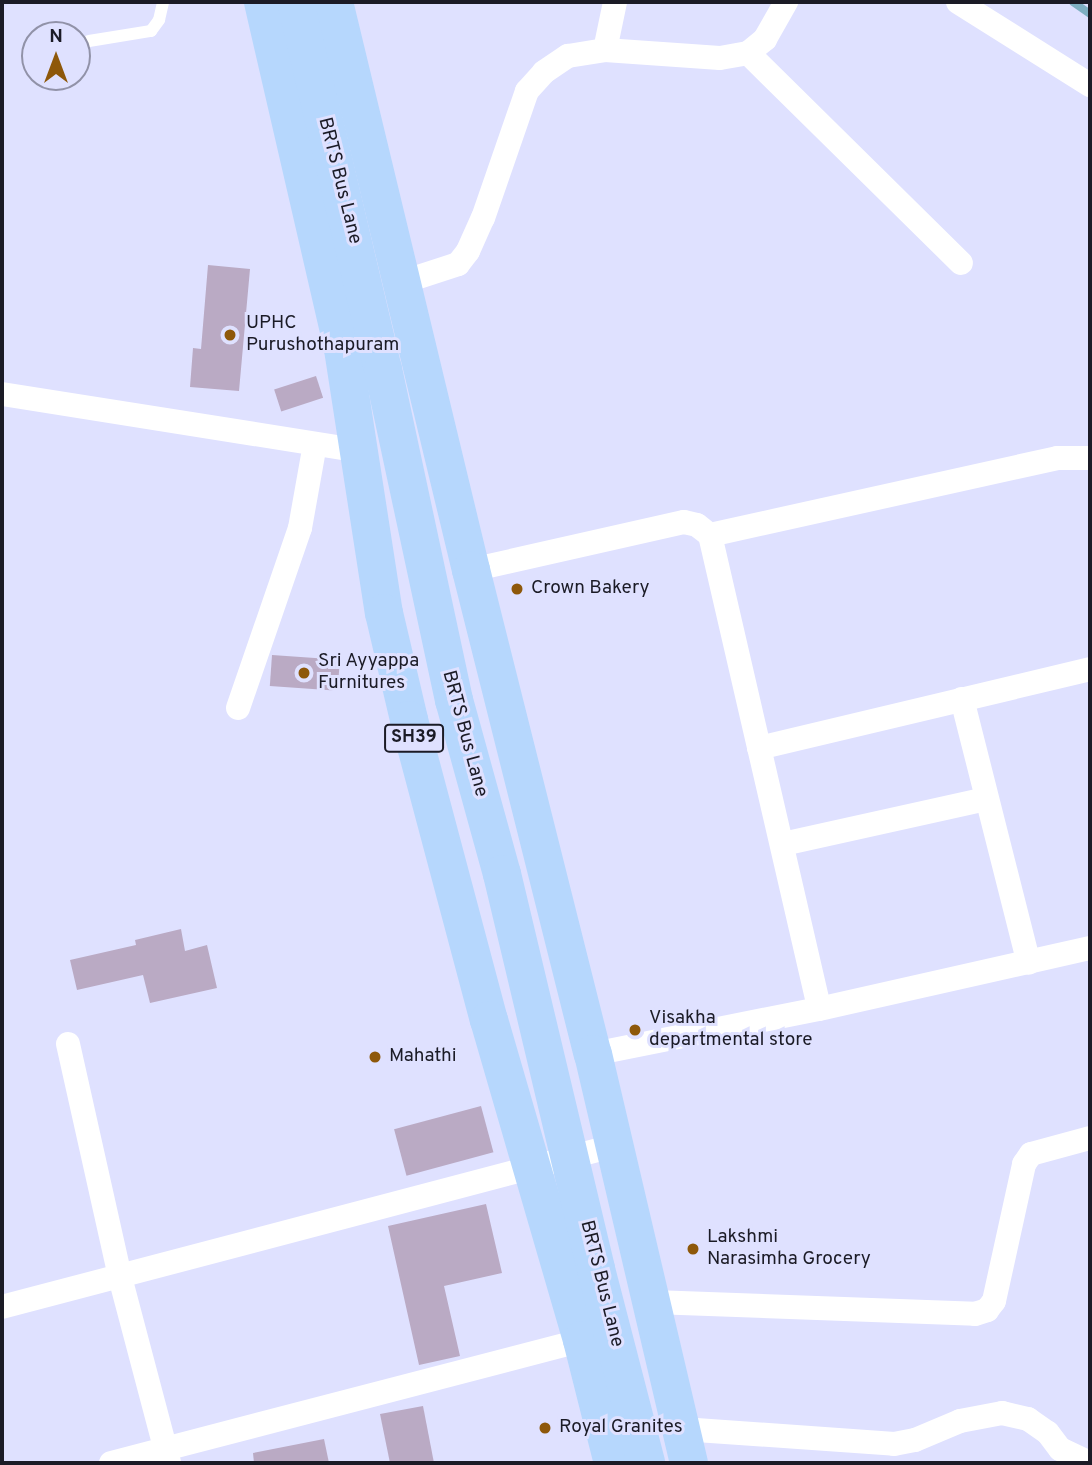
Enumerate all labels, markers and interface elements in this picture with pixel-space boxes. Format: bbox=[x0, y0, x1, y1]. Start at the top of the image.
north arrow bbox=[21, 21, 91, 91]
text: N bbox=[49, 25, 63, 49]
street label: BRTS Bus Lane bbox=[312, 115, 366, 247]
place label: UPHC Purushothapuram bbox=[246, 313, 399, 357]
marker: UPHC Purushothapuram bbox=[220, 325, 240, 345]
place label: Crown Bakery bbox=[531, 578, 650, 600]
marker: Crown Bakery bbox=[509, 581, 525, 597]
place label: Sri Ayyappa Furnitures bbox=[318, 651, 420, 695]
marker: Sri Ayyappa Furnitures bbox=[296, 665, 312, 681]
street label: BRTS Bus Lane bbox=[436, 668, 492, 800]
road number: SH39 bbox=[382, 724, 446, 752]
place label: Visakha departmental store bbox=[649, 1008, 812, 1052]
marker: Visakha departmental store bbox=[627, 1022, 643, 1038]
place label: Mahathi bbox=[389, 1046, 457, 1068]
marker: Mahathi bbox=[367, 1049, 383, 1065]
street label: BRTS Bus Lane bbox=[574, 1218, 628, 1350]
place label: Lakshmi Narasimha Grocery bbox=[707, 1227, 871, 1271]
marker: Lakshmi Narasimha Grocery bbox=[685, 1241, 701, 1257]
place label: Royal Granites bbox=[559, 1417, 683, 1439]
marker: Royal Granites bbox=[537, 1420, 553, 1436]

